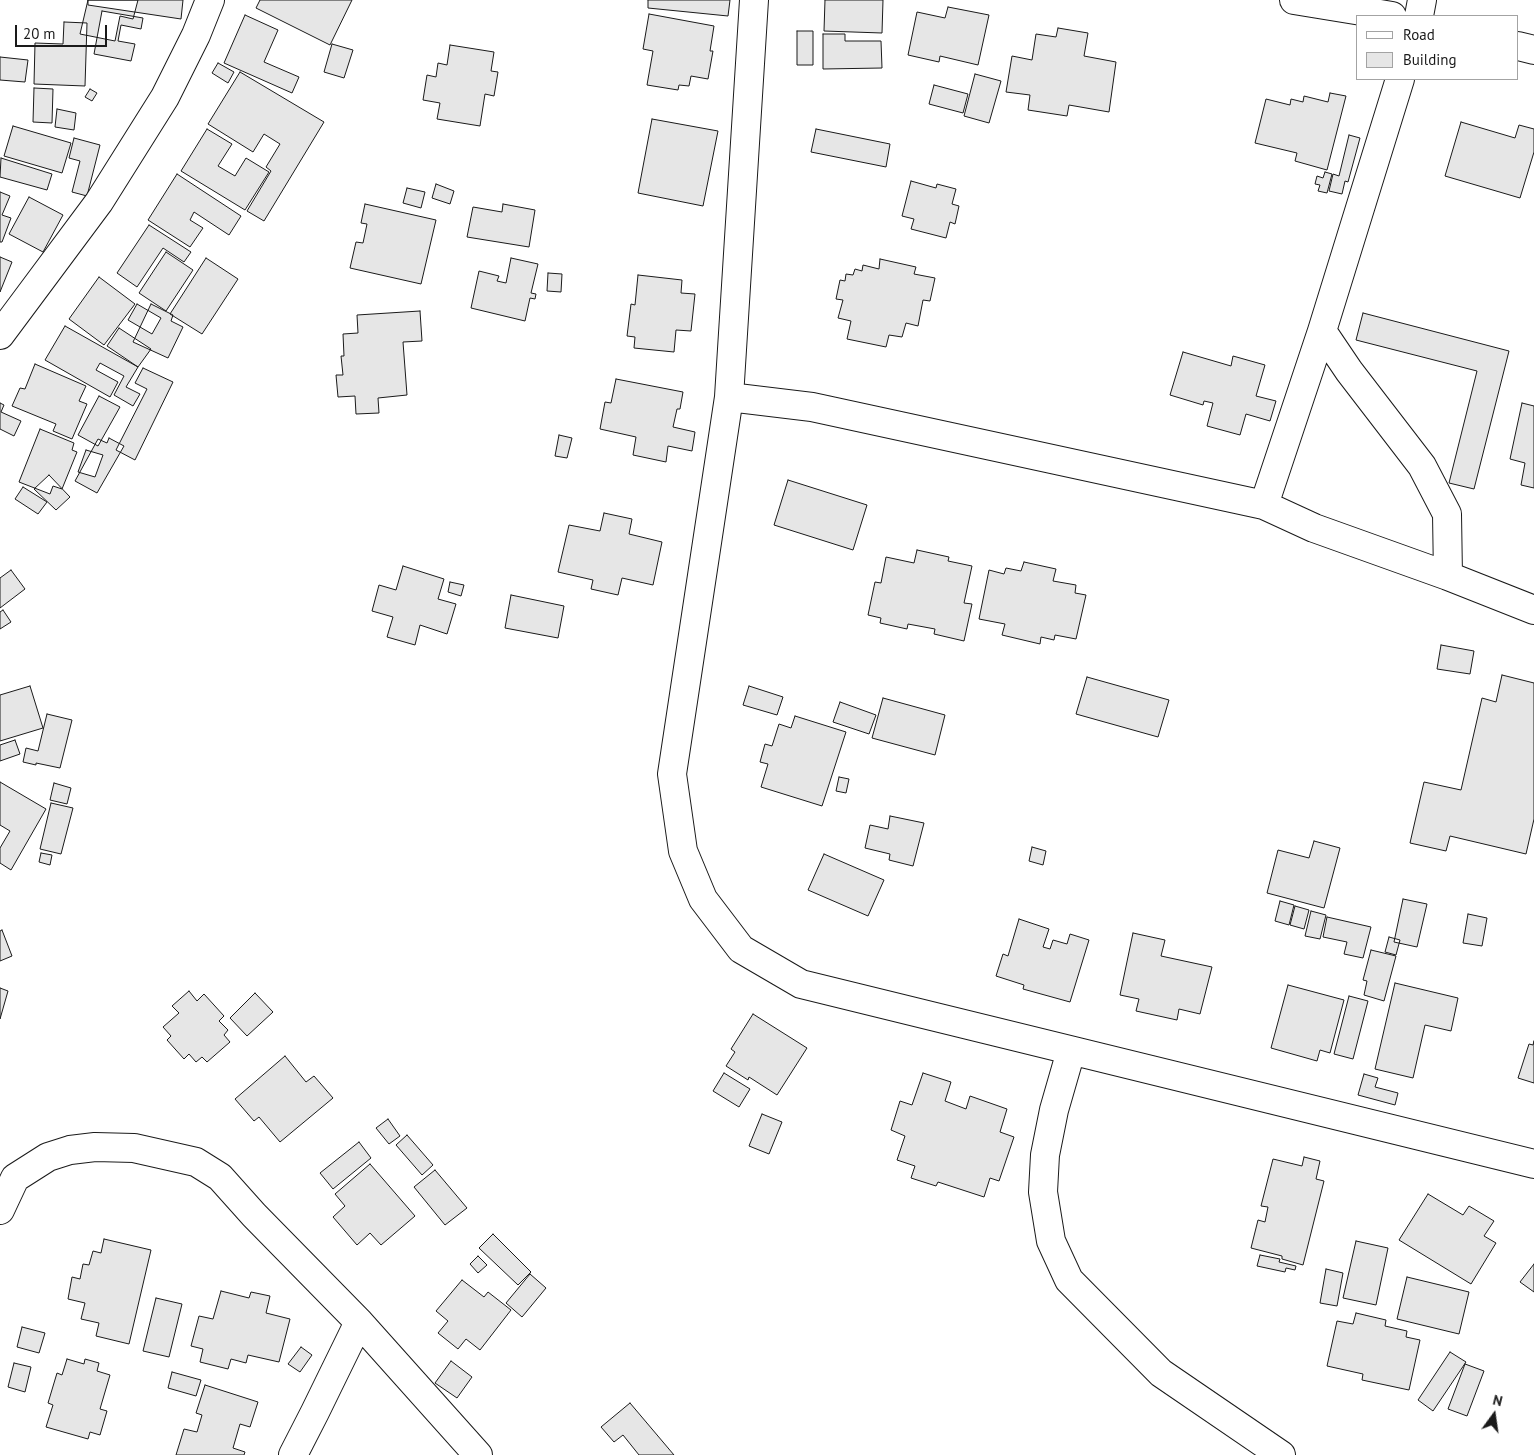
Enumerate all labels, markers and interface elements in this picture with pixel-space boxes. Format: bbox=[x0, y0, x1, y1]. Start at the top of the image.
scale bar bbox=[18, 15, 110, 47]
legend bbox=[1356, 15, 1519, 80]
text: 20 m bbox=[23, 24, 56, 43]
text: Road bbox=[1403, 25, 1435, 44]
text: Building bbox=[1403, 50, 1457, 69]
north arrow bbox=[1469, 1390, 1519, 1440]
text: N bbox=[1491, 1391, 1504, 1410]

